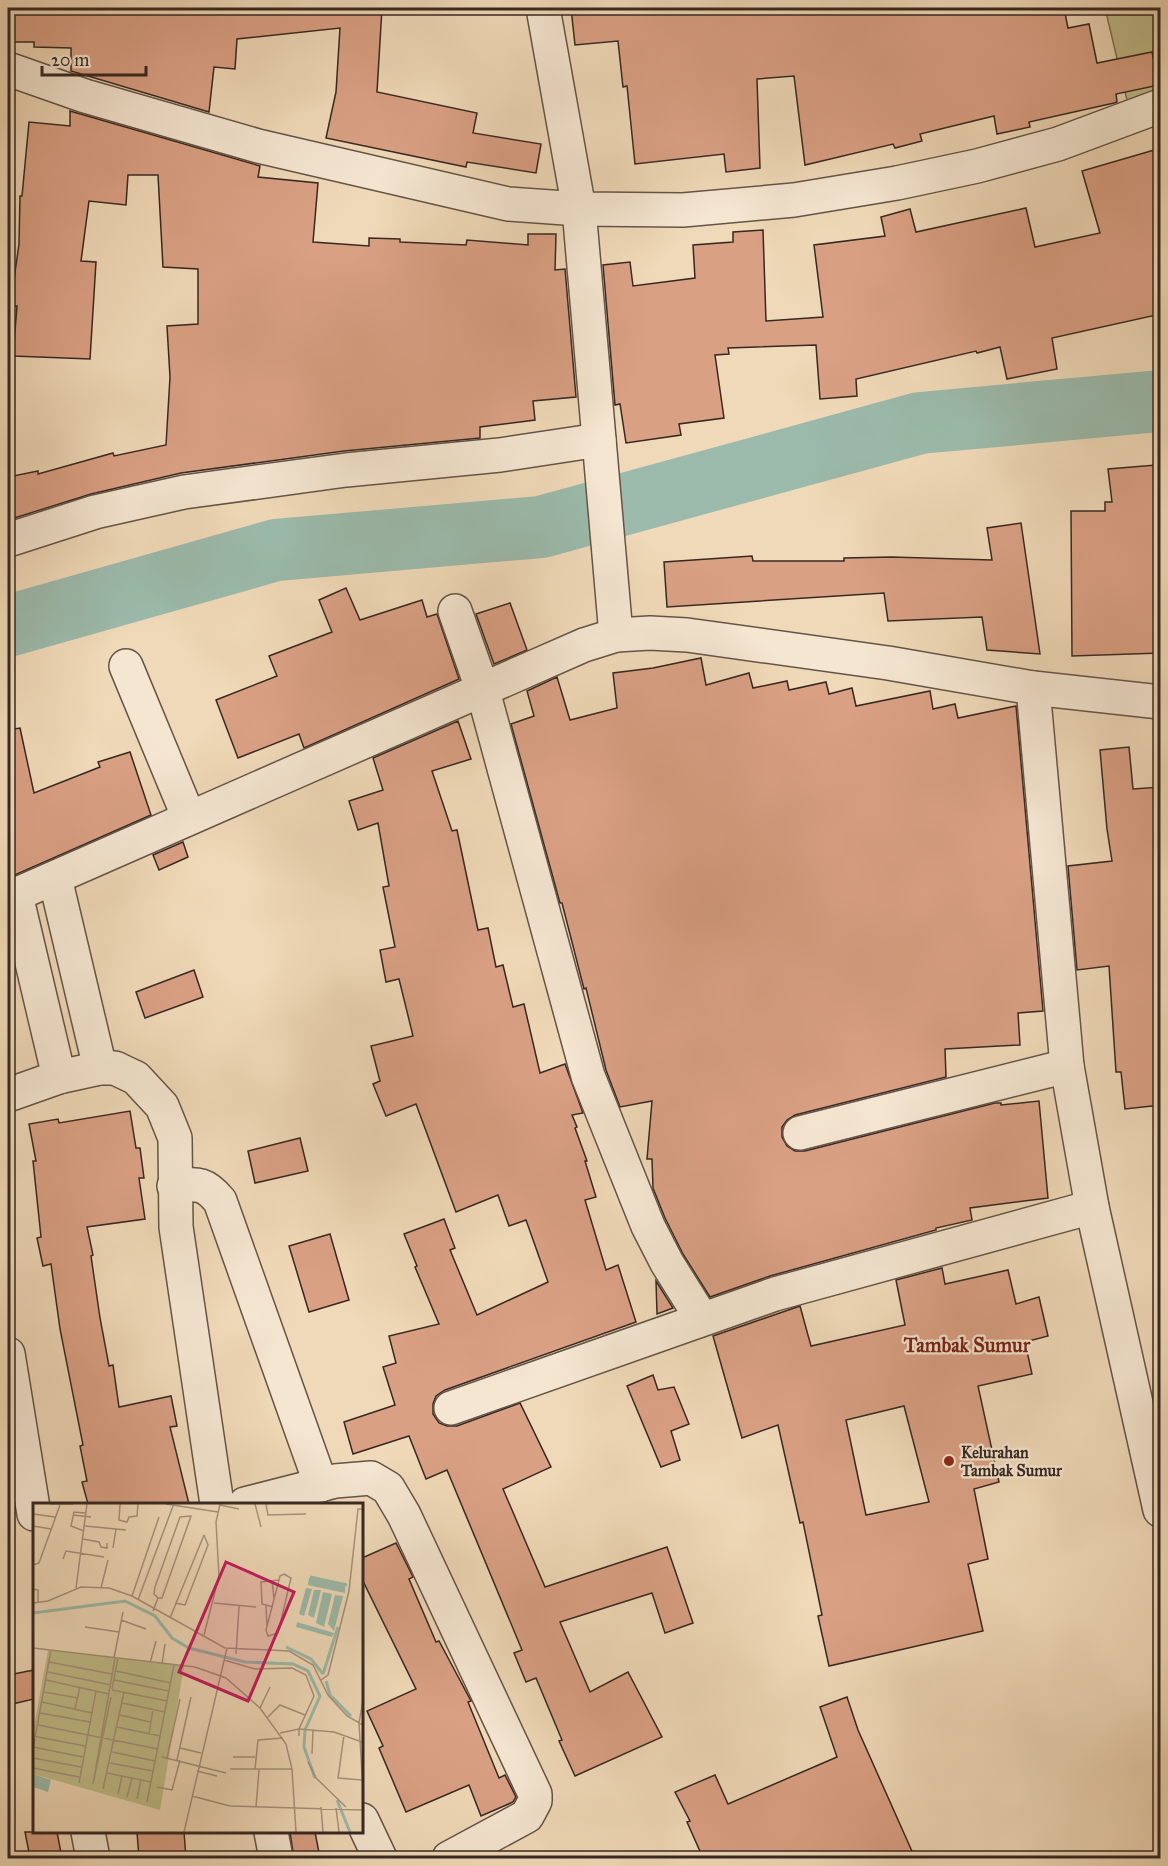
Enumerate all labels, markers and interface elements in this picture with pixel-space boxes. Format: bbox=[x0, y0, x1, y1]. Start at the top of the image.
scale bar bbox=[42, 39, 146, 77]
text: 20 m bbox=[51, 49, 89, 71]
district label: Tambak Sumur bbox=[903, 1333, 1031, 1357]
place label: Kelurahan Tambak Sumur bbox=[960, 1443, 1063, 1480]
marker: Kelurahan Tambak Sumur bbox=[942, 1454, 956, 1468]
inset map bbox=[33, 1503, 363, 1833]

